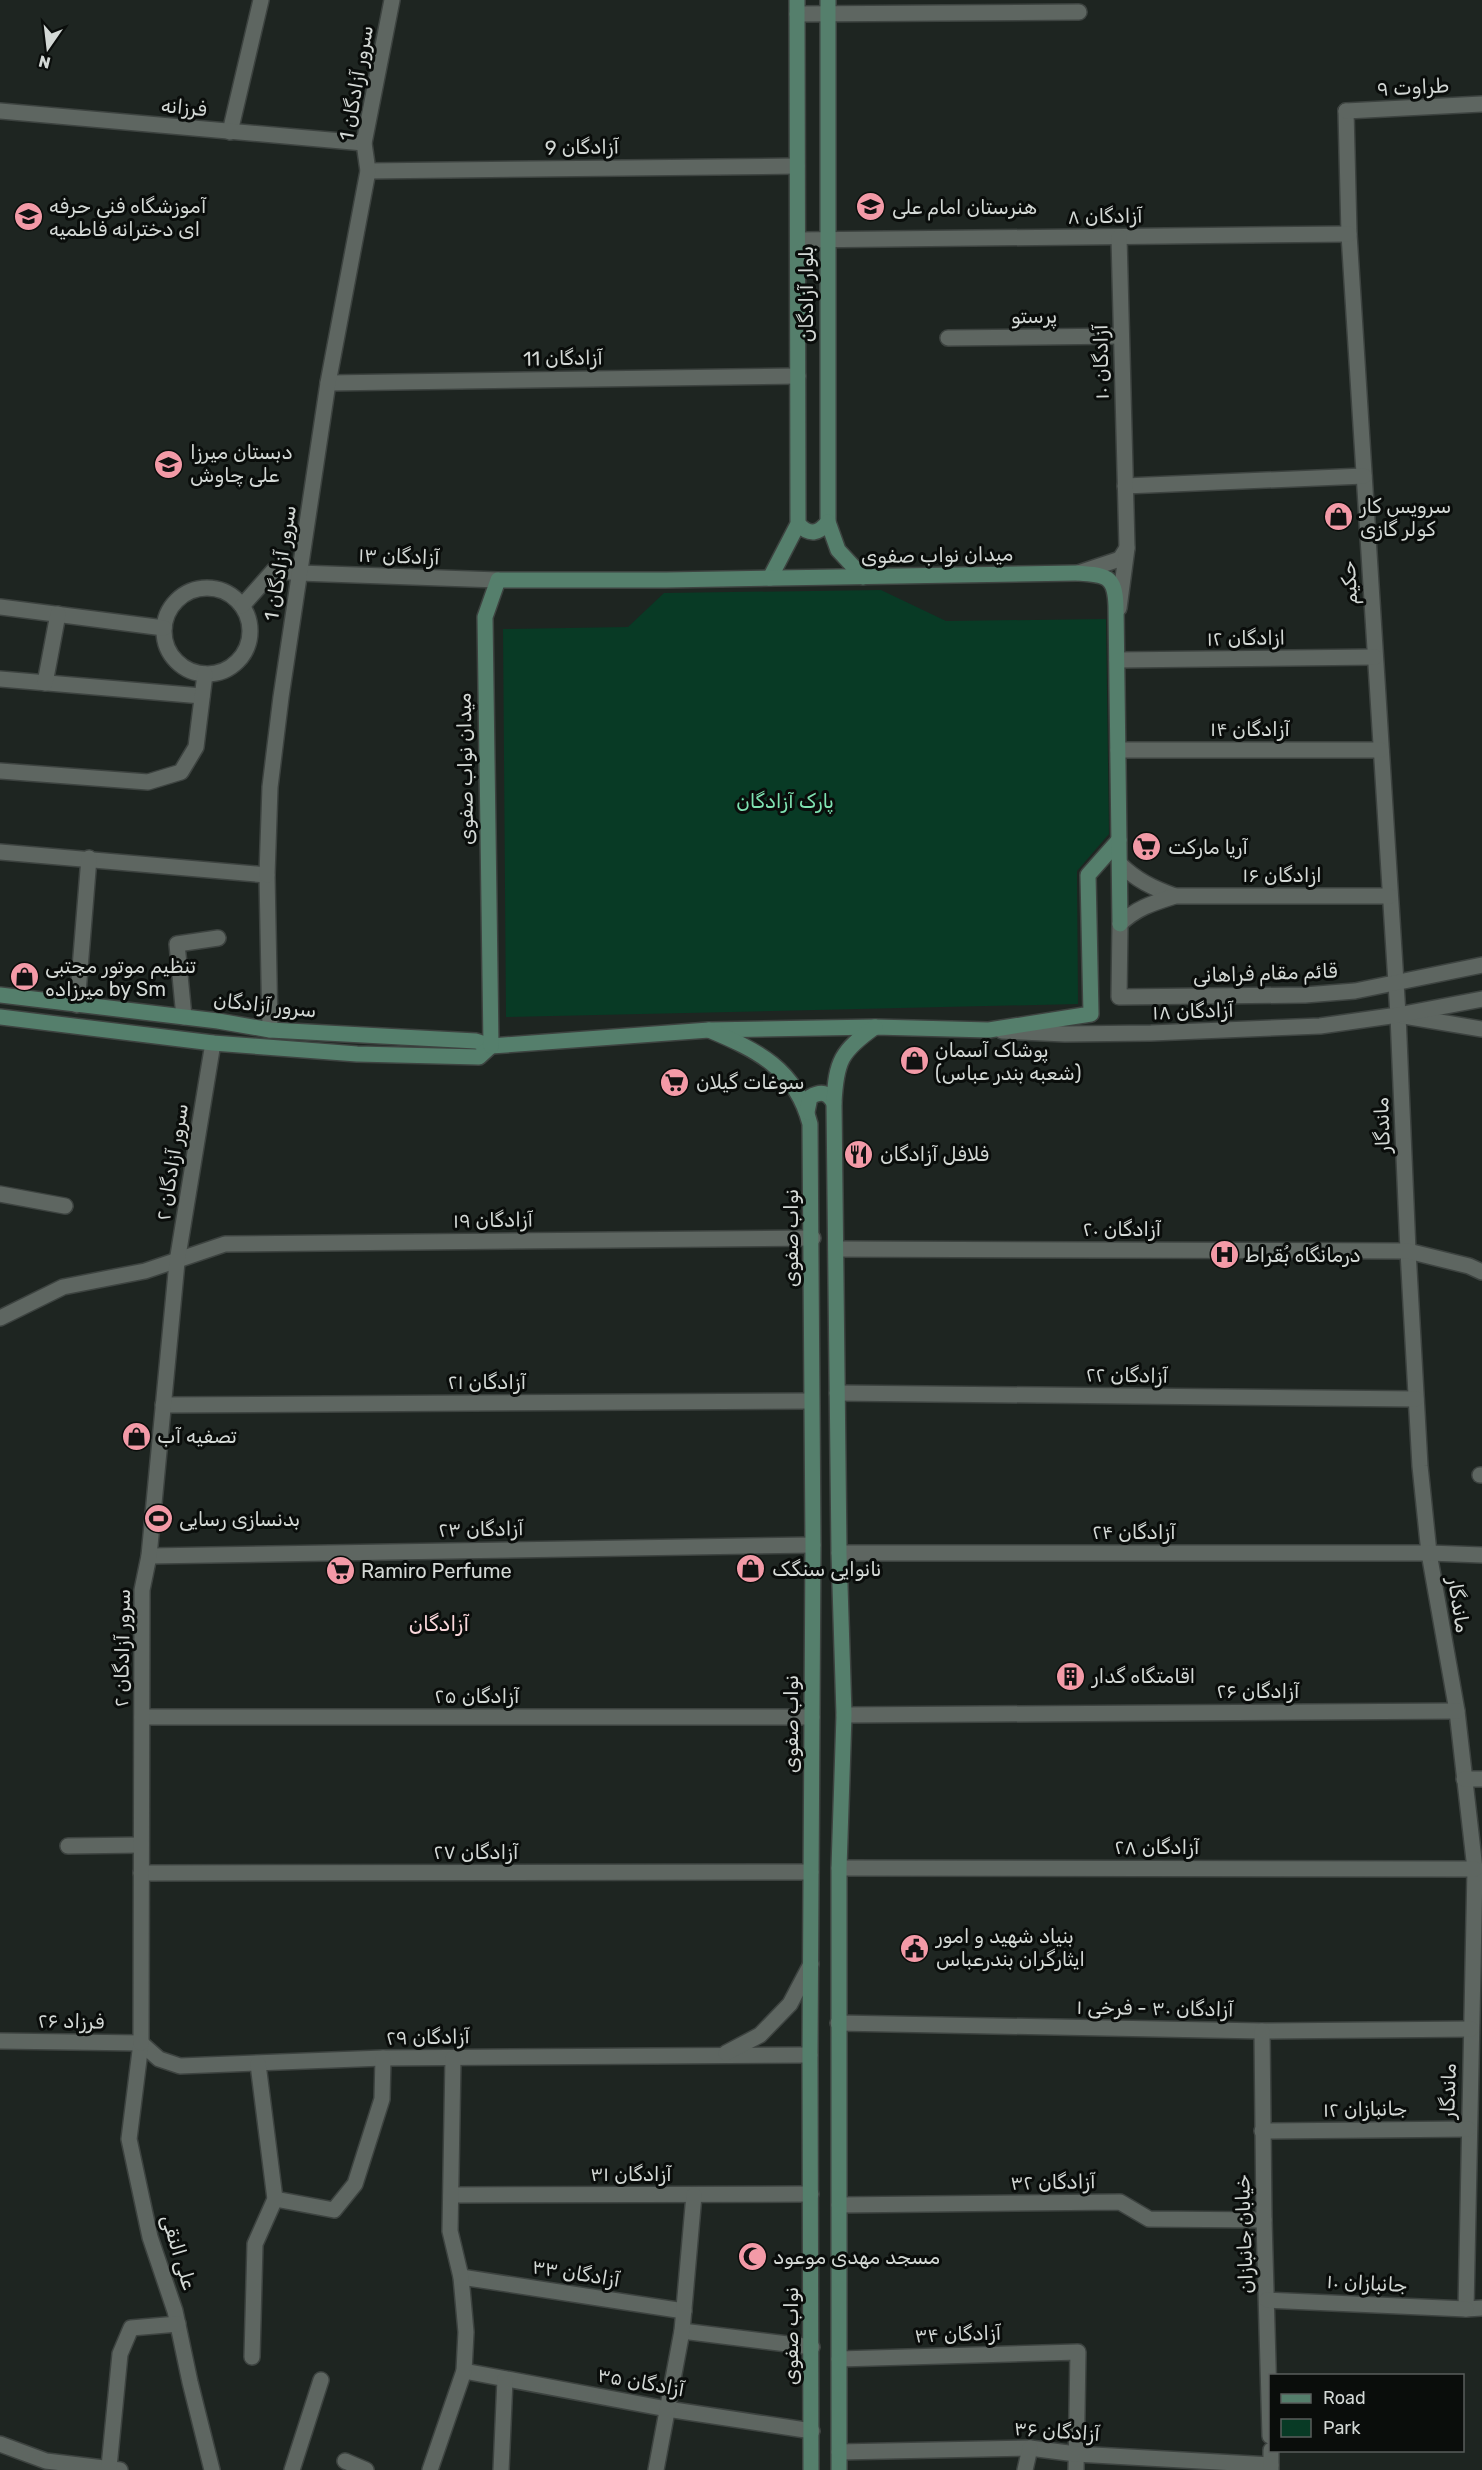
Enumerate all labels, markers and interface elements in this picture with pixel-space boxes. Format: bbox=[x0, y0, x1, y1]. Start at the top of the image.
north arrow bbox=[18, 18, 78, 78]
street label: سرور آزادگان 1 bbox=[334, 23, 378, 143]
text: N bbox=[37, 51, 52, 73]
street label: طراوت ۹ bbox=[1376, 73, 1450, 101]
street label: فرزانه bbox=[160, 93, 208, 121]
street label: آزادگان 9 bbox=[545, 134, 620, 160]
school or university icon: هنرستان امام علی bbox=[855, 191, 887, 223]
place label: آموزشگاه فنی حرفه ای دخترانه فاطمیه bbox=[49, 194, 207, 241]
place label: هنرستان امام علی bbox=[892, 195, 1037, 221]
school or university icon: آموزشگاه فنی حرفه ای دخترانه فاطمیه bbox=[12, 201, 44, 233]
street label: آزادگان ۸ bbox=[1067, 203, 1143, 229]
street label: بلوار آزادگان bbox=[794, 246, 818, 342]
street label: پرستو bbox=[1011, 304, 1057, 330]
street label: آزادگان ۱۰ bbox=[1088, 324, 1114, 400]
street label: آزادگان 11 bbox=[523, 345, 603, 371]
place label: دبستان میرزا علی چاوش bbox=[190, 440, 293, 487]
school or university icon: دبستان میرزا علی چاوش bbox=[153, 448, 185, 480]
place label: سرویس کار کولر گازی bbox=[1359, 494, 1451, 541]
shop icon: سرویس کار کولر گازی bbox=[1323, 501, 1355, 533]
street label: سرور آزادگان 1 bbox=[259, 503, 301, 623]
street label: میدان نواب صفوی bbox=[861, 542, 1013, 568]
street label: آزادگان ۱۳ bbox=[358, 543, 440, 569]
street label: حکیم bbox=[1335, 560, 1364, 606]
street label: ازادگان ۱۲ bbox=[1207, 625, 1285, 651]
street label: میدان نواب صفوی bbox=[452, 693, 478, 845]
street label: آزادگان ۱۴ bbox=[1210, 717, 1290, 741]
park label: پارک آزادگان bbox=[736, 789, 834, 815]
supermarket icon: آریا مارکت bbox=[1131, 831, 1163, 863]
place label: آریا مارکت bbox=[1168, 835, 1248, 859]
street label: ازادگان ۱۶ bbox=[1242, 863, 1322, 887]
place label: تنظیم موتور مجتبی میرزاده by Sm bbox=[45, 954, 196, 1001]
street label: قائم مقام فراهانی bbox=[1192, 958, 1338, 990]
shop icon: تنظیم موتور مجتبی میرزاده by Sm bbox=[8, 961, 40, 993]
street label: سرور آزادگان bbox=[212, 988, 318, 1022]
street label: آزادگان ۱۸ bbox=[1152, 998, 1234, 1024]
place label: پوشاک آسمان (شعبه بندر عباس) bbox=[935, 1038, 1081, 1085]
shop icon: پوشاک آسمان (شعبه بندر عباس) bbox=[898, 1045, 930, 1077]
supermarket icon: سوغات گیلان bbox=[659, 1066, 691, 1098]
place label: سوغات گیلان bbox=[696, 1070, 805, 1094]
street label: ماندگار bbox=[1369, 1097, 1395, 1154]
street label: سرور آزادگان ۲ bbox=[151, 1102, 193, 1222]
restaurant icon: فلافل آزادگان bbox=[843, 1138, 875, 1170]
place label: فلافل آزادگان bbox=[880, 1142, 989, 1166]
street label: نواب صفوی bbox=[779, 1189, 803, 1287]
street label: آزادگان ۱۹ bbox=[453, 1207, 534, 1233]
street label: آزادگان ۲۰ bbox=[1083, 1217, 1162, 1241]
hospital icon: درمانگاه بُقراط bbox=[1208, 1239, 1240, 1271]
place label: درمانگاه بُقراط bbox=[1245, 1243, 1361, 1267]
street label: آزادگان ۲۲ bbox=[1086, 1362, 1169, 1388]
street label: آزادگان ۲۱ bbox=[448, 1370, 526, 1394]
shop icon: تصفیه آب bbox=[120, 1420, 152, 1452]
place label: تصفیه آب bbox=[157, 1424, 237, 1448]
sports icon: بدنسازی رسایی bbox=[142, 1503, 174, 1535]
place label: بدنسازی رسایی bbox=[179, 1507, 300, 1531]
street label: آزادگان ۲۳ bbox=[438, 1516, 524, 1542]
street label: آزادگان ۲۴ bbox=[1092, 1520, 1176, 1544]
shop icon: نانوایی سنگک bbox=[735, 1553, 767, 1585]
supermarket icon: Ramiro Perfume bbox=[324, 1555, 356, 1587]
place label: نانوایی سنگک bbox=[772, 1557, 881, 1581]
place label: Ramiro Perfume bbox=[361, 1559, 512, 1583]
street label: ماندگار bbox=[1443, 1575, 1475, 1634]
street label: سرور آزادگان ۲ bbox=[109, 1589, 135, 1707]
district label: آزادگان bbox=[409, 1611, 469, 1636]
building icon: اقامتگاه گدار bbox=[1055, 1660, 1087, 1692]
place label: اقامتگاه گدار bbox=[1091, 1664, 1195, 1688]
street label: نواب صفوی bbox=[779, 1675, 803, 1773]
street label: آزادگان ۲۶ bbox=[1216, 1679, 1300, 1703]
street label: آزادگان ۲۵ bbox=[435, 1684, 520, 1708]
street label: آزادگان ۲۸ bbox=[1114, 1835, 1200, 1859]
street label: آزادگان ۲۷ bbox=[433, 1840, 519, 1864]
place label: بنیاد شهید و امور ایثارگران بندرعباس bbox=[935, 1924, 1085, 1971]
public building icon: بنیاد شهید و امور ایثارگران بندرعباس bbox=[899, 1932, 931, 1964]
street label: آزادگان ۳۰ - فرخی ۱ bbox=[1076, 1995, 1234, 2021]
street label: فرزاد ۲۶ bbox=[38, 2008, 104, 2034]
street label: آزادگان ۲۹ bbox=[386, 2024, 470, 2050]
street label: ماندگار bbox=[1435, 2063, 1461, 2120]
street label: جانبازان ۱۲ bbox=[1323, 2096, 1407, 2122]
street label: آزادگان ۳۱ bbox=[590, 2162, 672, 2186]
street label: آزادگان ۳۲ bbox=[1010, 2169, 1096, 2195]
street label: خیابان جانبازان bbox=[1230, 2174, 1258, 2294]
street label: علی النقی bbox=[156, 2211, 202, 2293]
mosque icon: مسجد مهدی موعود bbox=[736, 2241, 768, 2273]
place label: مسجد مهدی موعود bbox=[773, 2245, 940, 2269]
street label: آزادگان ۳۳ bbox=[530, 2254, 622, 2292]
street label: جانبازان ۱۰ bbox=[1326, 2269, 1408, 2297]
street label: نواب صفوی bbox=[779, 2287, 803, 2385]
street label: آزادگان ۳۴ bbox=[914, 2320, 1002, 2348]
street label: آزادگان ۳۵ bbox=[596, 2363, 687, 2402]
legend bbox=[1269, 2374, 1464, 2452]
text: Road bbox=[1323, 2387, 1366, 2409]
street label: آزادگان ۳۶ bbox=[1013, 2416, 1101, 2446]
text: Park bbox=[1323, 2417, 1361, 2439]

